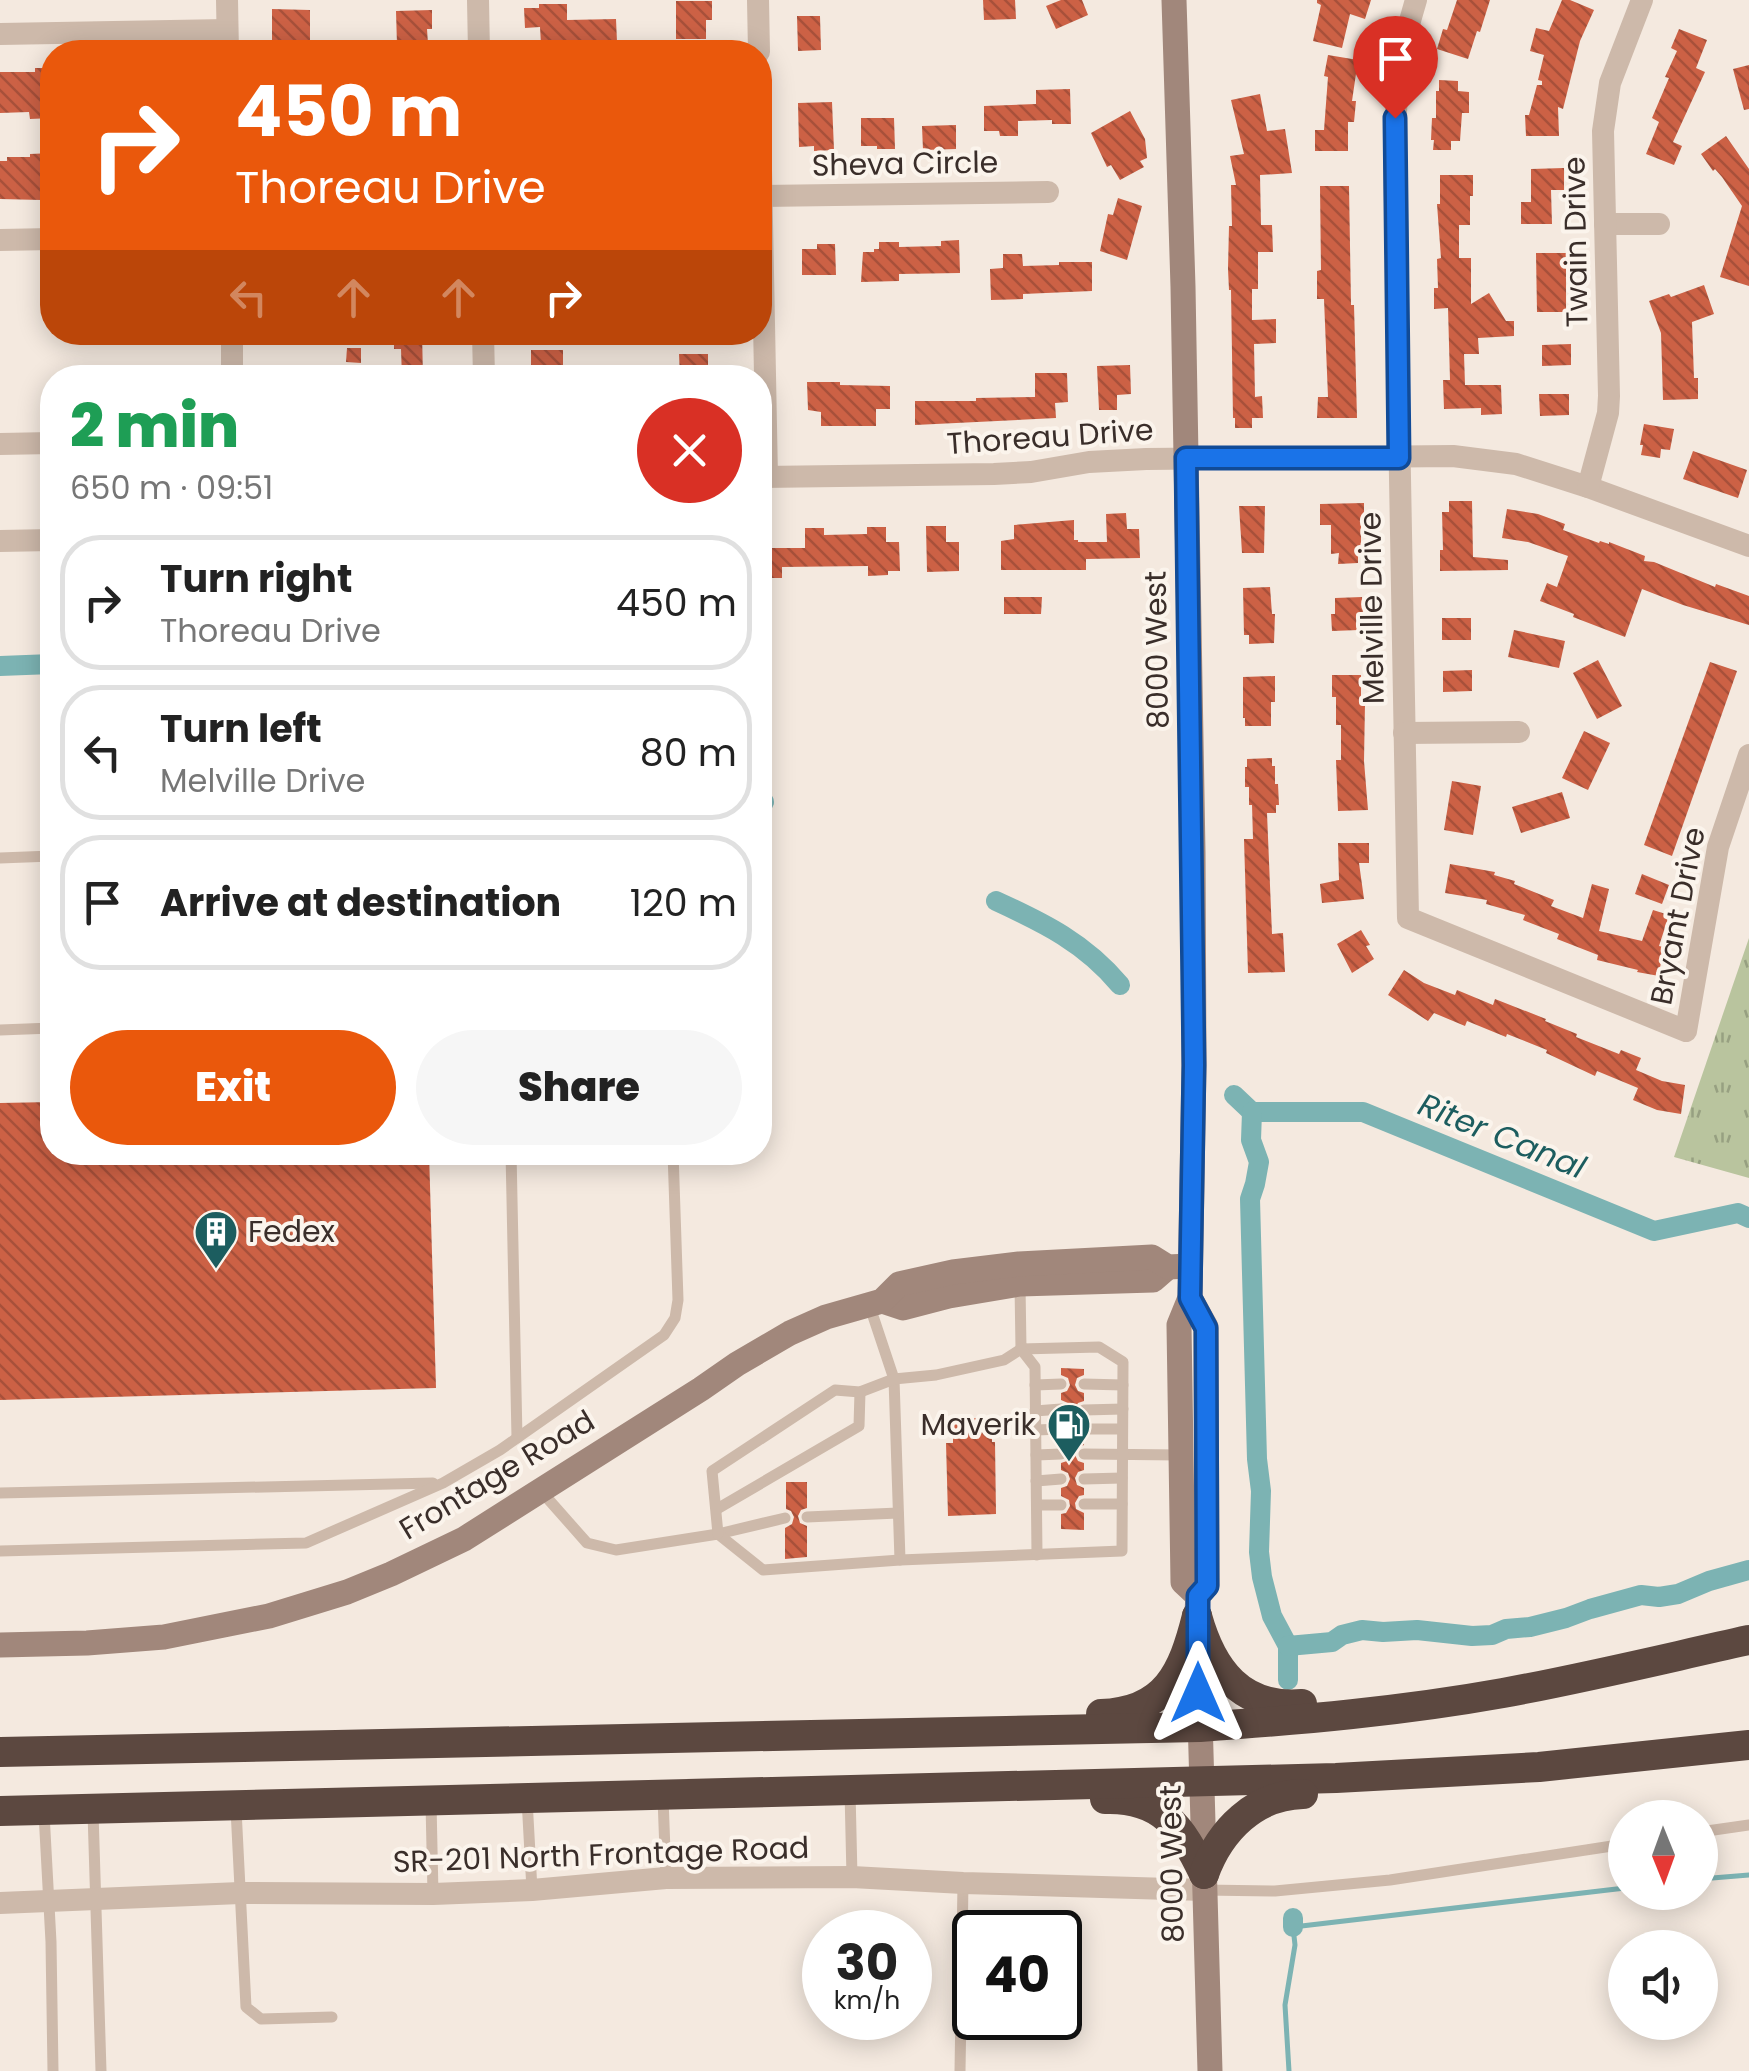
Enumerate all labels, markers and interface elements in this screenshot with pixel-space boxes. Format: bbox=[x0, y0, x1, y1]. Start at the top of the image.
pin bbox=[1353, 16, 1438, 119]
icon: arrive bbox=[1368, 31, 1423, 86]
text: 450 m bbox=[235, 62, 463, 161]
icon: right bbox=[70, 80, 200, 210]
street label: Sheva Circle bbox=[811, 140, 999, 187]
text: Thoreau Drive bbox=[235, 156, 546, 219]
street label: Twain Drive bbox=[1553, 156, 1598, 328]
icon: left bbox=[221, 270, 276, 325]
icon: ahead bbox=[326, 270, 381, 325]
icon: ahead bbox=[431, 270, 486, 325]
icon: right bbox=[536, 270, 591, 325]
text: 2 min bbox=[70, 384, 239, 468]
button: close bbox=[637, 398, 742, 503]
street label: Thoreau Drive bbox=[945, 408, 1155, 465]
text: 650 m · 09:51 bbox=[70, 465, 273, 510]
street label: Melville Drive bbox=[1348, 511, 1395, 705]
text: Turn right bbox=[160, 552, 352, 605]
street label: 8000 West bbox=[1134, 571, 1179, 729]
icon: right bbox=[75, 575, 130, 630]
text: 450 m bbox=[616, 576, 737, 629]
text: Thoreau Drive bbox=[160, 608, 381, 653]
text: Turn left bbox=[160, 702, 322, 755]
icon: left bbox=[75, 725, 130, 780]
text: 80 m bbox=[640, 726, 737, 779]
text: Melville Drive bbox=[160, 758, 365, 803]
street label: Bryant Drive bbox=[1639, 823, 1716, 1008]
icon: arrive bbox=[75, 875, 130, 930]
text: Arrive at destination bbox=[160, 876, 561, 929]
text: 120 m bbox=[630, 876, 737, 929]
button: Exit bbox=[70, 1030, 396, 1145]
button: Share bbox=[416, 1030, 742, 1145]
water label: Riter Canal bbox=[1412, 1082, 1593, 1190]
building icon: Fedex bbox=[193, 1209, 239, 1270]
place label: Fedex bbox=[248, 1210, 335, 1253]
street label: Frontage Road bbox=[391, 1399, 602, 1550]
fuel station icon: Maverik bbox=[1046, 1402, 1092, 1463]
place label: Maverik bbox=[920, 1403, 1037, 1446]
position arrow bbox=[1146, 1641, 1250, 1745]
street label: 8000 West bbox=[1149, 1785, 1194, 1943]
north arrow bbox=[1608, 1800, 1718, 1910]
map controls bbox=[1608, 1800, 1718, 2040]
street label: SR-201 North Frontage Road bbox=[392, 1826, 810, 1883]
speed limit sign: 40 bbox=[952, 1910, 1082, 2040]
text: 30 bbox=[836, 1927, 898, 1998]
button: sound bbox=[1608, 1930, 1718, 2040]
text: km/h bbox=[834, 1983, 900, 2018]

